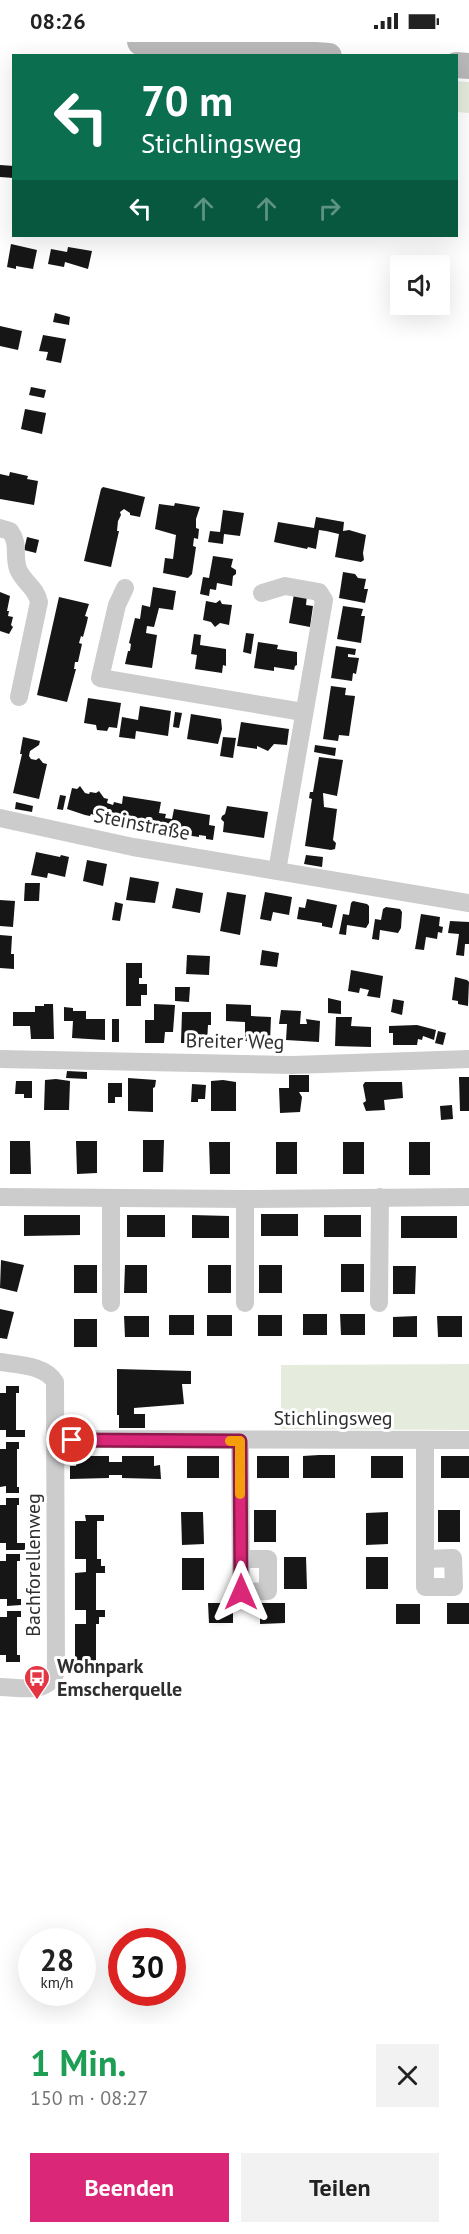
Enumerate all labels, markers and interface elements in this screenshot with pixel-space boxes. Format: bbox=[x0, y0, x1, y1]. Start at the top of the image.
text: 08:26 bbox=[30, 7, 86, 35]
text: 70 m bbox=[141, 73, 233, 128]
icon: left bbox=[42, 78, 120, 156]
text: Stichlingsweg bbox=[141, 126, 302, 160]
icon: left bbox=[124, 192, 157, 225]
icon: ahead bbox=[187, 192, 220, 225]
icon: ahead bbox=[250, 192, 283, 225]
icon: right bbox=[313, 192, 346, 225]
map controls bbox=[390, 255, 450, 315]
button: sound bbox=[390, 255, 450, 315]
street label: Steinstraße bbox=[92, 802, 192, 846]
street label: Breiter Weg bbox=[185, 1027, 285, 1055]
street label: Stichlingsweg bbox=[273, 1405, 393, 1431]
pin bbox=[46, 1414, 97, 1465]
icon: arrive bbox=[55, 1423, 88, 1456]
street label: Bachforellenweg bbox=[20, 1493, 46, 1637]
position arrow bbox=[209, 1560, 273, 1624]
place label: Wohnpark Emscherquelle bbox=[57, 1653, 182, 1702]
bus stop icon: Wohnpark Emscherquelle bbox=[22, 1663, 52, 1701]
speed limit sign: 30 bbox=[108, 1928, 186, 2006]
text: 28 bbox=[40, 1940, 74, 1979]
text: km/h bbox=[41, 1973, 73, 1992]
text: 1 Min. bbox=[30, 2039, 126, 2086]
button: close bbox=[376, 2044, 439, 2107]
text: 150 m · 08:27 bbox=[30, 2085, 148, 2111]
button: Beenden bbox=[30, 2153, 229, 2222]
button: Teilen bbox=[241, 2153, 439, 2222]

